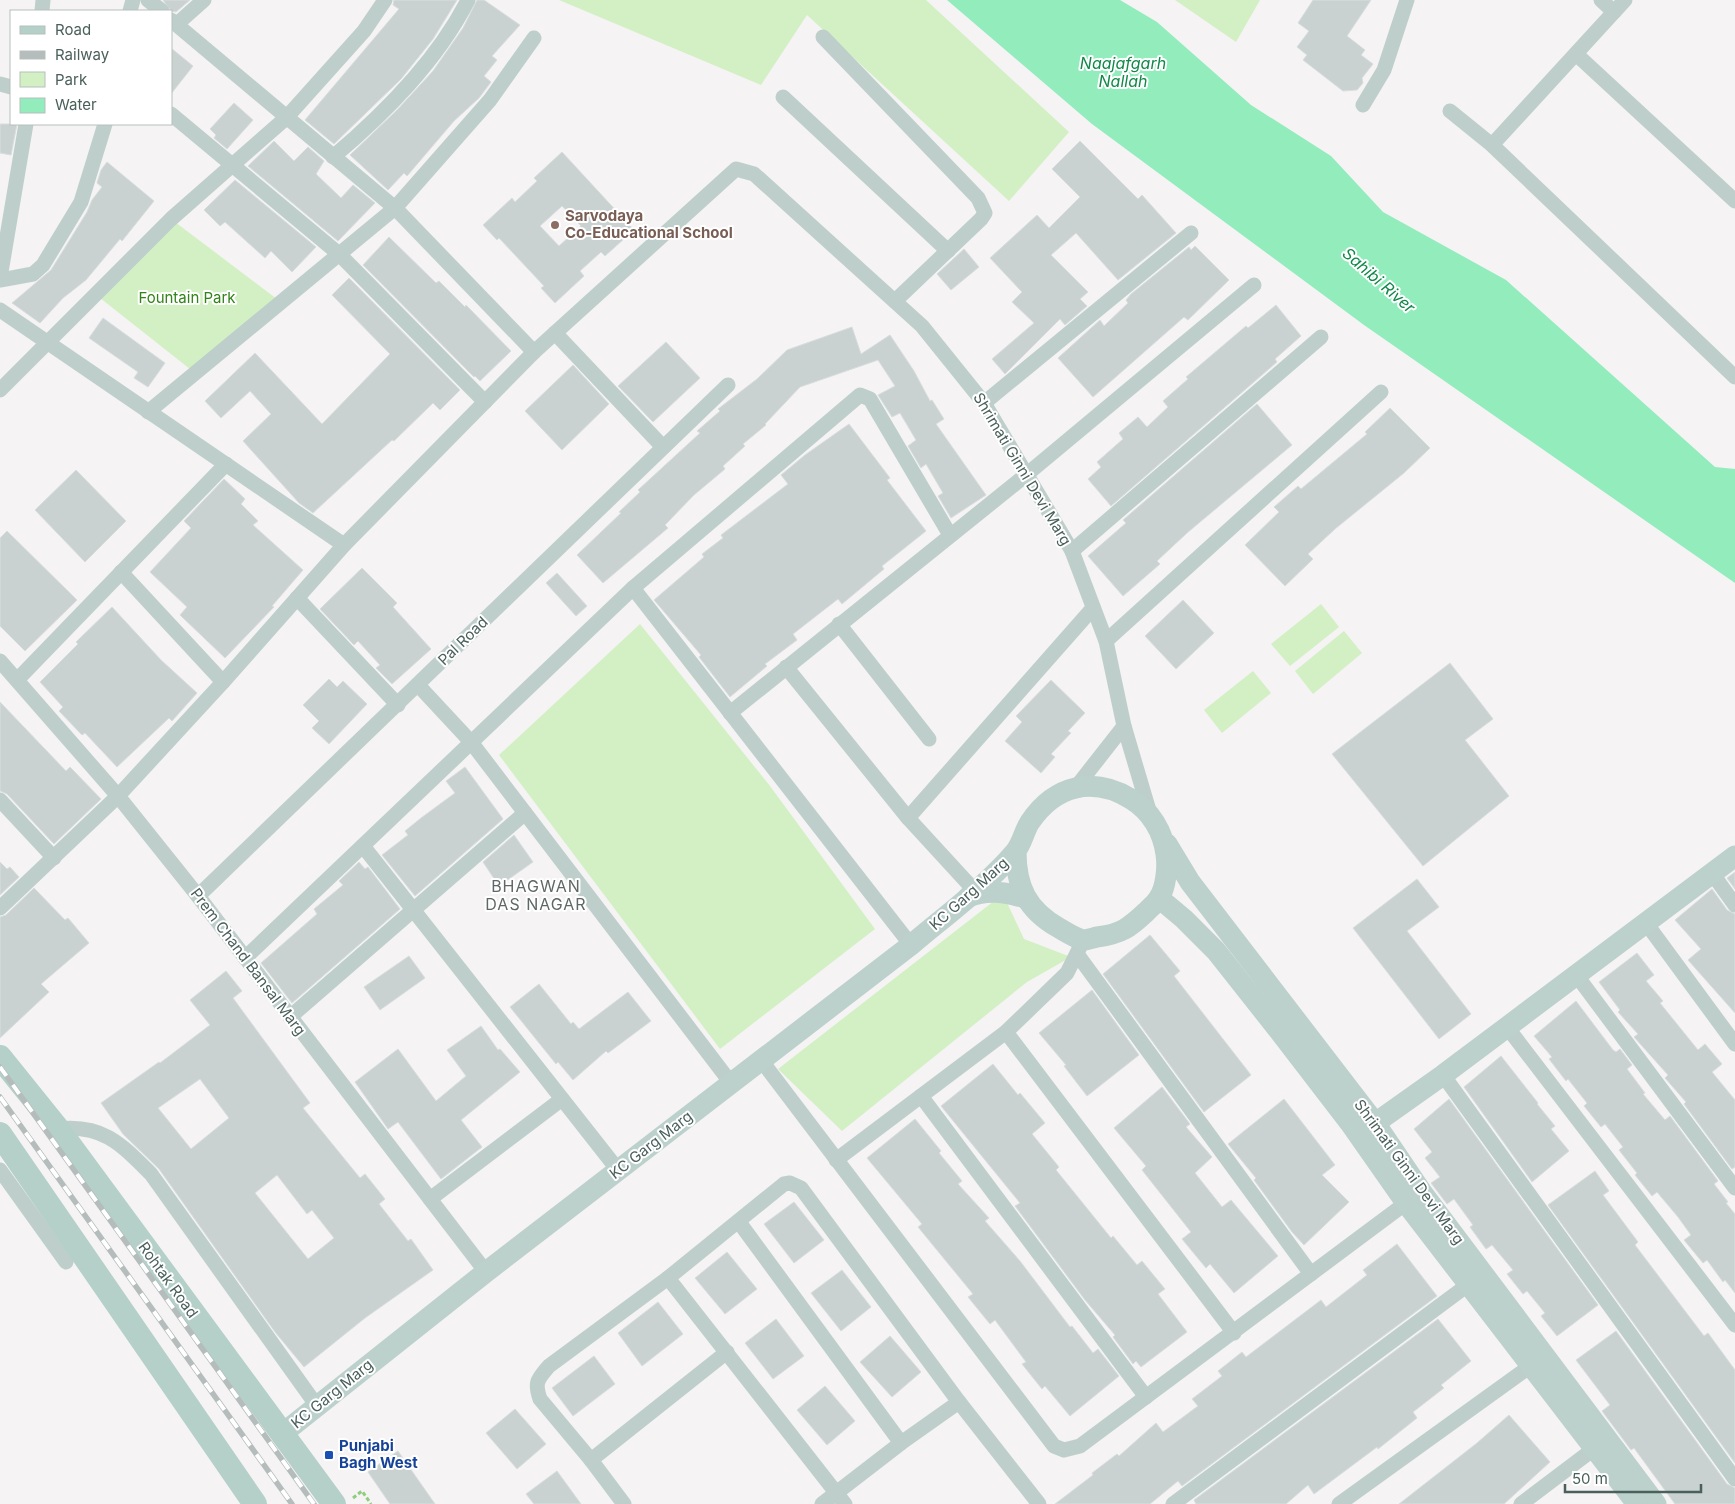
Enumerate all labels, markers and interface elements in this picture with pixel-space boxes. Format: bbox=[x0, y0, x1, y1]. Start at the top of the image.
legend bbox=[10, 10, 172, 125]
text: Road bbox=[55, 20, 91, 39]
text: Railway bbox=[55, 45, 110, 64]
water label: Naajafgarh Nallah bbox=[1080, 53, 1166, 91]
text: Park bbox=[55, 70, 88, 89]
text: Water bbox=[55, 95, 97, 114]
place label: Sarvodaya Co-Educational School bbox=[565, 206, 733, 242]
marker: Sarvodaya Co-Educational School bbox=[549, 219, 561, 231]
water label: Sahibi River bbox=[1339, 243, 1420, 318]
park label: Fountain Park bbox=[138, 288, 236, 307]
street label: Shrimati Ginni Devi Marg bbox=[969, 389, 1076, 549]
street label: Pal Road bbox=[434, 612, 492, 669]
street label: KC Garg Marg bbox=[925, 853, 1012, 934]
district label: BHAGWAN DAS NAGAR bbox=[485, 876, 587, 914]
street label: Prem Chand Bansal Marg bbox=[187, 884, 310, 1039]
street label: Shrimati Ginni Devi Marg bbox=[1350, 1095, 1468, 1248]
street label: KC Garg Marg bbox=[606, 1106, 696, 1183]
street label: Rohtak Road bbox=[134, 1238, 202, 1321]
street label: KC Garg Marg bbox=[287, 1355, 376, 1432]
place label: Punjabi Bagh West bbox=[339, 1436, 418, 1472]
marker: Punjabi Bagh West bbox=[323, 1449, 335, 1461]
scale bar bbox=[1565, 1462, 1701, 1494]
text: 50 m bbox=[1572, 1469, 1608, 1488]

